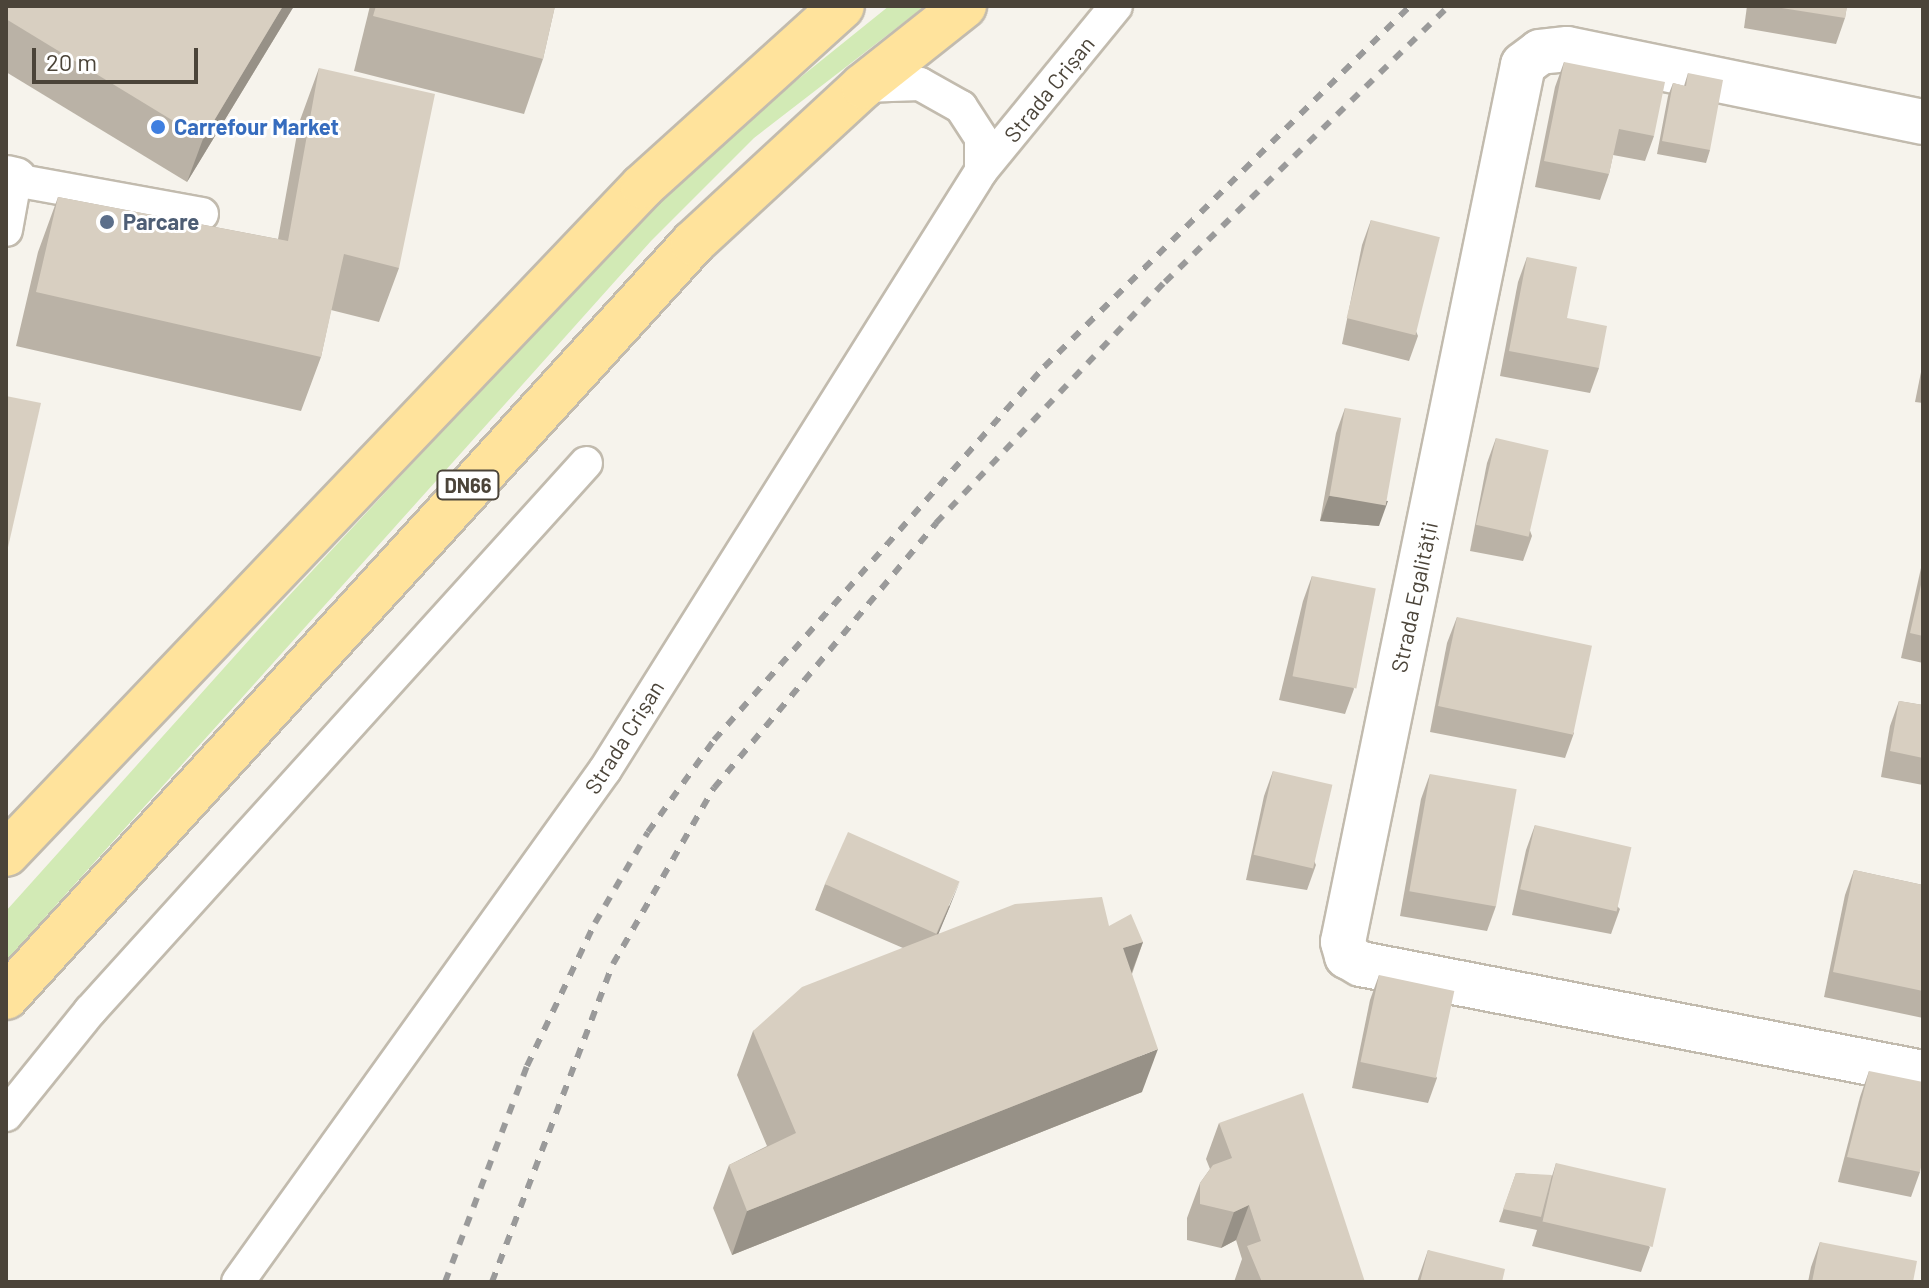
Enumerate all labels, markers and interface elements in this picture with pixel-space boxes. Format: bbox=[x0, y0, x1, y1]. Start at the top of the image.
street label: Strada Crișan bbox=[998, 31, 1100, 147]
scale bar bbox=[36, 32, 202, 82]
text: 20 m bbox=[46, 47, 97, 76]
place label: Carrefour Market bbox=[174, 114, 339, 140]
marker: Carrefour Market bbox=[149, 118, 167, 136]
place label: Parcare bbox=[123, 209, 199, 235]
marker: Parcare bbox=[98, 213, 116, 231]
road number: DN66 bbox=[436, 469, 500, 501]
street label: Strada Egalității bbox=[1385, 519, 1443, 675]
street label: Strada Crișan bbox=[579, 676, 669, 798]

